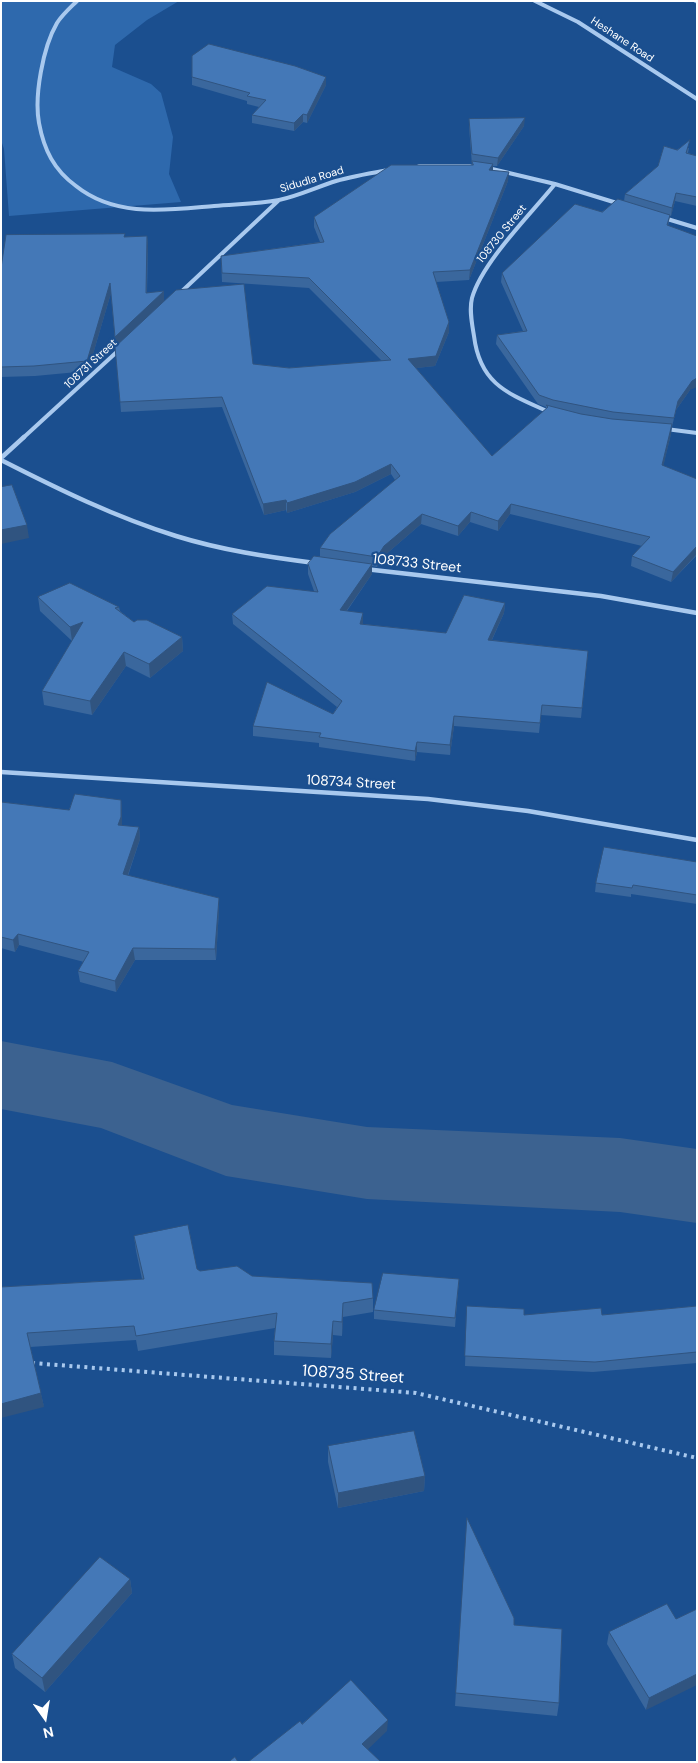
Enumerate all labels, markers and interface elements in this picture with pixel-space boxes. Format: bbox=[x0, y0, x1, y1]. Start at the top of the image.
street label: Heshane Road bbox=[588, 15, 656, 65]
street label: Sidudla Road bbox=[278, 164, 346, 196]
street label: 108730 Street bbox=[475, 202, 529, 266]
street label: 108731 Street bbox=[62, 336, 120, 392]
street label: 108733 Street bbox=[372, 551, 462, 577]
street label: 108734 Street bbox=[306, 772, 396, 794]
street label: 108735 Street bbox=[301, 1362, 405, 1388]
north arrow bbox=[20, 1693, 70, 1743]
text: N bbox=[41, 1723, 55, 1743]

